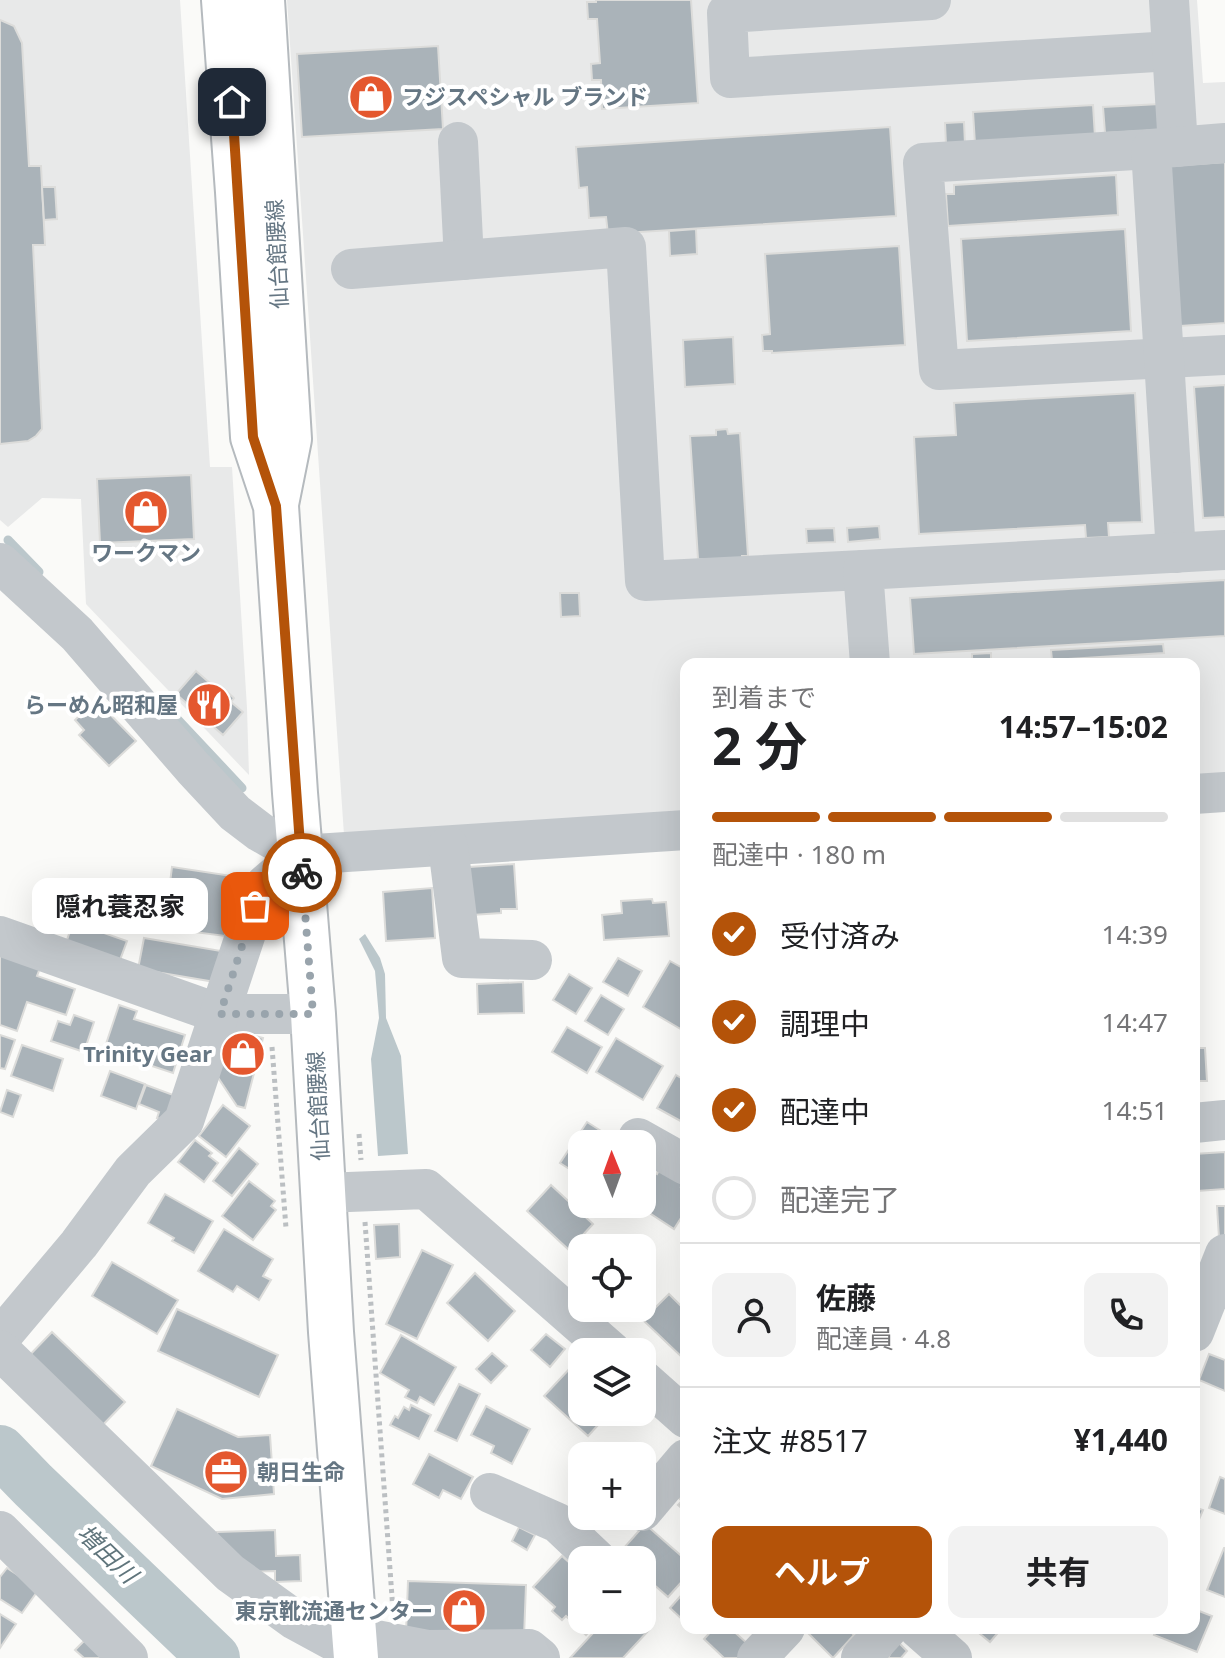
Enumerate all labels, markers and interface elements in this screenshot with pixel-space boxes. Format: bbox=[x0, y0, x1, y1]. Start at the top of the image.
pin bbox=[198, 68, 266, 136]
shop icon: フジスペシャル ブランド bbox=[347, 73, 395, 121]
icon: home bbox=[210, 80, 254, 124]
place label: フジスペシャル ブランド bbox=[402, 81, 648, 111]
street label: 仙台館腰線 bbox=[258, 198, 294, 310]
shop icon: ワークマン bbox=[122, 488, 170, 536]
place label: ワークマン bbox=[91, 537, 201, 567]
text: 到着まで bbox=[712, 679, 816, 715]
restaurant icon: らーめん昭和屋 bbox=[185, 681, 233, 729]
place label: らーめん昭和屋 bbox=[24, 689, 178, 719]
text: 14:57–15:02 bbox=[999, 706, 1168, 747]
text: 2 分 bbox=[712, 709, 807, 780]
courier bbox=[262, 833, 342, 913]
text: 配達中 · 180 m bbox=[712, 836, 886, 872]
icon: bike bbox=[280, 851, 324, 895]
pin bbox=[221, 872, 289, 940]
callout: 隠れ蓑忍家 bbox=[31, 878, 207, 934]
icon: bag bbox=[233, 884, 277, 928]
text: 隠れ蓑忍家 bbox=[55, 888, 185, 924]
icon: check bbox=[712, 912, 756, 956]
text: 受付済み bbox=[780, 915, 900, 956]
text: 14:39 bbox=[1102, 916, 1168, 952]
icon: check bbox=[712, 1000, 756, 1044]
text: 調理中 bbox=[780, 1003, 870, 1044]
text: 14:47 bbox=[1102, 1004, 1168, 1040]
shop icon: Trinity Gear bbox=[219, 1030, 267, 1078]
place label: Trinity Gear bbox=[83, 1038, 212, 1068]
street label: 仙台館腰線 bbox=[299, 1050, 335, 1162]
icon: check bbox=[712, 1088, 756, 1132]
text: 配達中 bbox=[780, 1091, 870, 1132]
text: 14:51 bbox=[1102, 1092, 1168, 1128]
north arrow bbox=[568, 1130, 656, 1218]
map controls bbox=[568, 1130, 656, 1634]
text: 配達完了 bbox=[780, 1179, 900, 1220]
button: locate bbox=[568, 1234, 656, 1322]
button: person bbox=[712, 1273, 796, 1357]
button: phone bbox=[1084, 1273, 1168, 1357]
text: 佐藤 bbox=[816, 1277, 876, 1318]
text: 配達員 · 4.8 bbox=[816, 1320, 951, 1356]
button: layers bbox=[568, 1338, 656, 1426]
text: ¥1,440 bbox=[1074, 1419, 1168, 1460]
text: 注文 #8517 bbox=[712, 1420, 868, 1461]
button: + bbox=[568, 1442, 656, 1530]
office icon: 朝日生命 bbox=[202, 1448, 250, 1496]
place label: 朝日生命 bbox=[257, 1456, 345, 1486]
water label: 増田川 bbox=[71, 1516, 148, 1592]
button: ヘルプ bbox=[712, 1526, 932, 1618]
button: 共有 bbox=[948, 1526, 1168, 1618]
button: − bbox=[568, 1546, 656, 1634]
shop icon: 東京靴流通センター bbox=[440, 1587, 488, 1635]
place label: 東京靴流通センター bbox=[235, 1595, 433, 1625]

